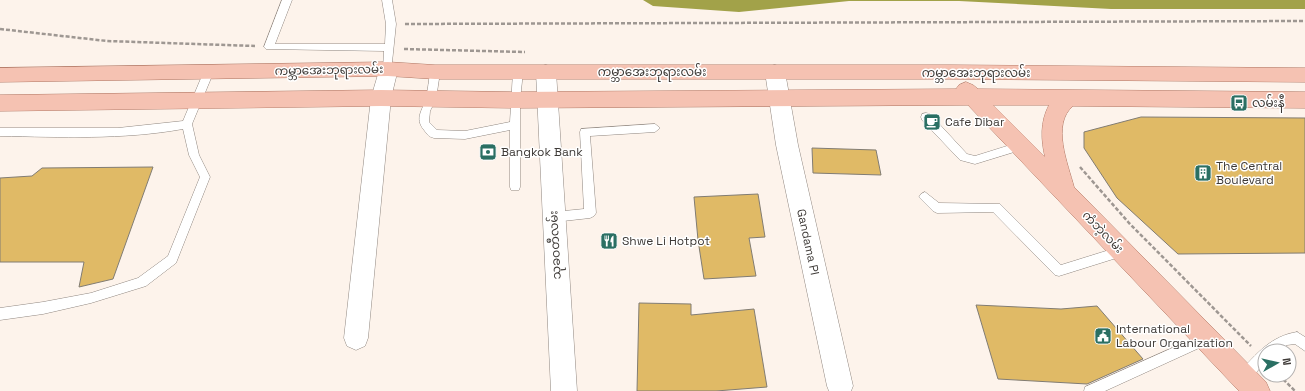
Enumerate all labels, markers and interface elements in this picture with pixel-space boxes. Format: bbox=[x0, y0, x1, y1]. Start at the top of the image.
street label: ကမ္ဘာအေးဘုရားလမ်း bbox=[275, 60, 383, 81]
street label: ကမ္ဘာအေးဘုရားလမ်း bbox=[598, 63, 706, 82]
street label: ကမ္ဘာအေးဘုရားလမ်း bbox=[922, 64, 1030, 83]
bus stop icon: လမ်းနီ bbox=[1229, 93, 1249, 113]
place label: လမ်းနီ bbox=[1252, 94, 1285, 113]
cafe icon: Cafe Dibar bbox=[922, 112, 942, 132]
place label: Cafe Dibar bbox=[945, 114, 1005, 130]
bank icon: Bangkok Bank bbox=[478, 142, 498, 162]
place label: Bangkok Bank bbox=[501, 144, 583, 160]
place label: The Central Boulevard bbox=[1216, 158, 1282, 188]
building icon: The Central Boulevard bbox=[1193, 163, 1213, 183]
street label: Gandama Pl bbox=[793, 207, 823, 277]
street label: ကံဘဲ့လမ်း bbox=[1079, 207, 1128, 257]
street label: သုခဝတီလမ်း bbox=[544, 210, 567, 280]
restaurant icon: Shwe Li Hotpot bbox=[599, 231, 619, 251]
place label: Shwe Li Hotpot bbox=[622, 233, 710, 249]
place label: International Labour Organization bbox=[1116, 321, 1233, 351]
public building icon: International Labour Organization bbox=[1093, 326, 1113, 346]
north arrow bbox=[1257, 343, 1297, 383]
text: N bbox=[1279, 357, 1294, 366]

